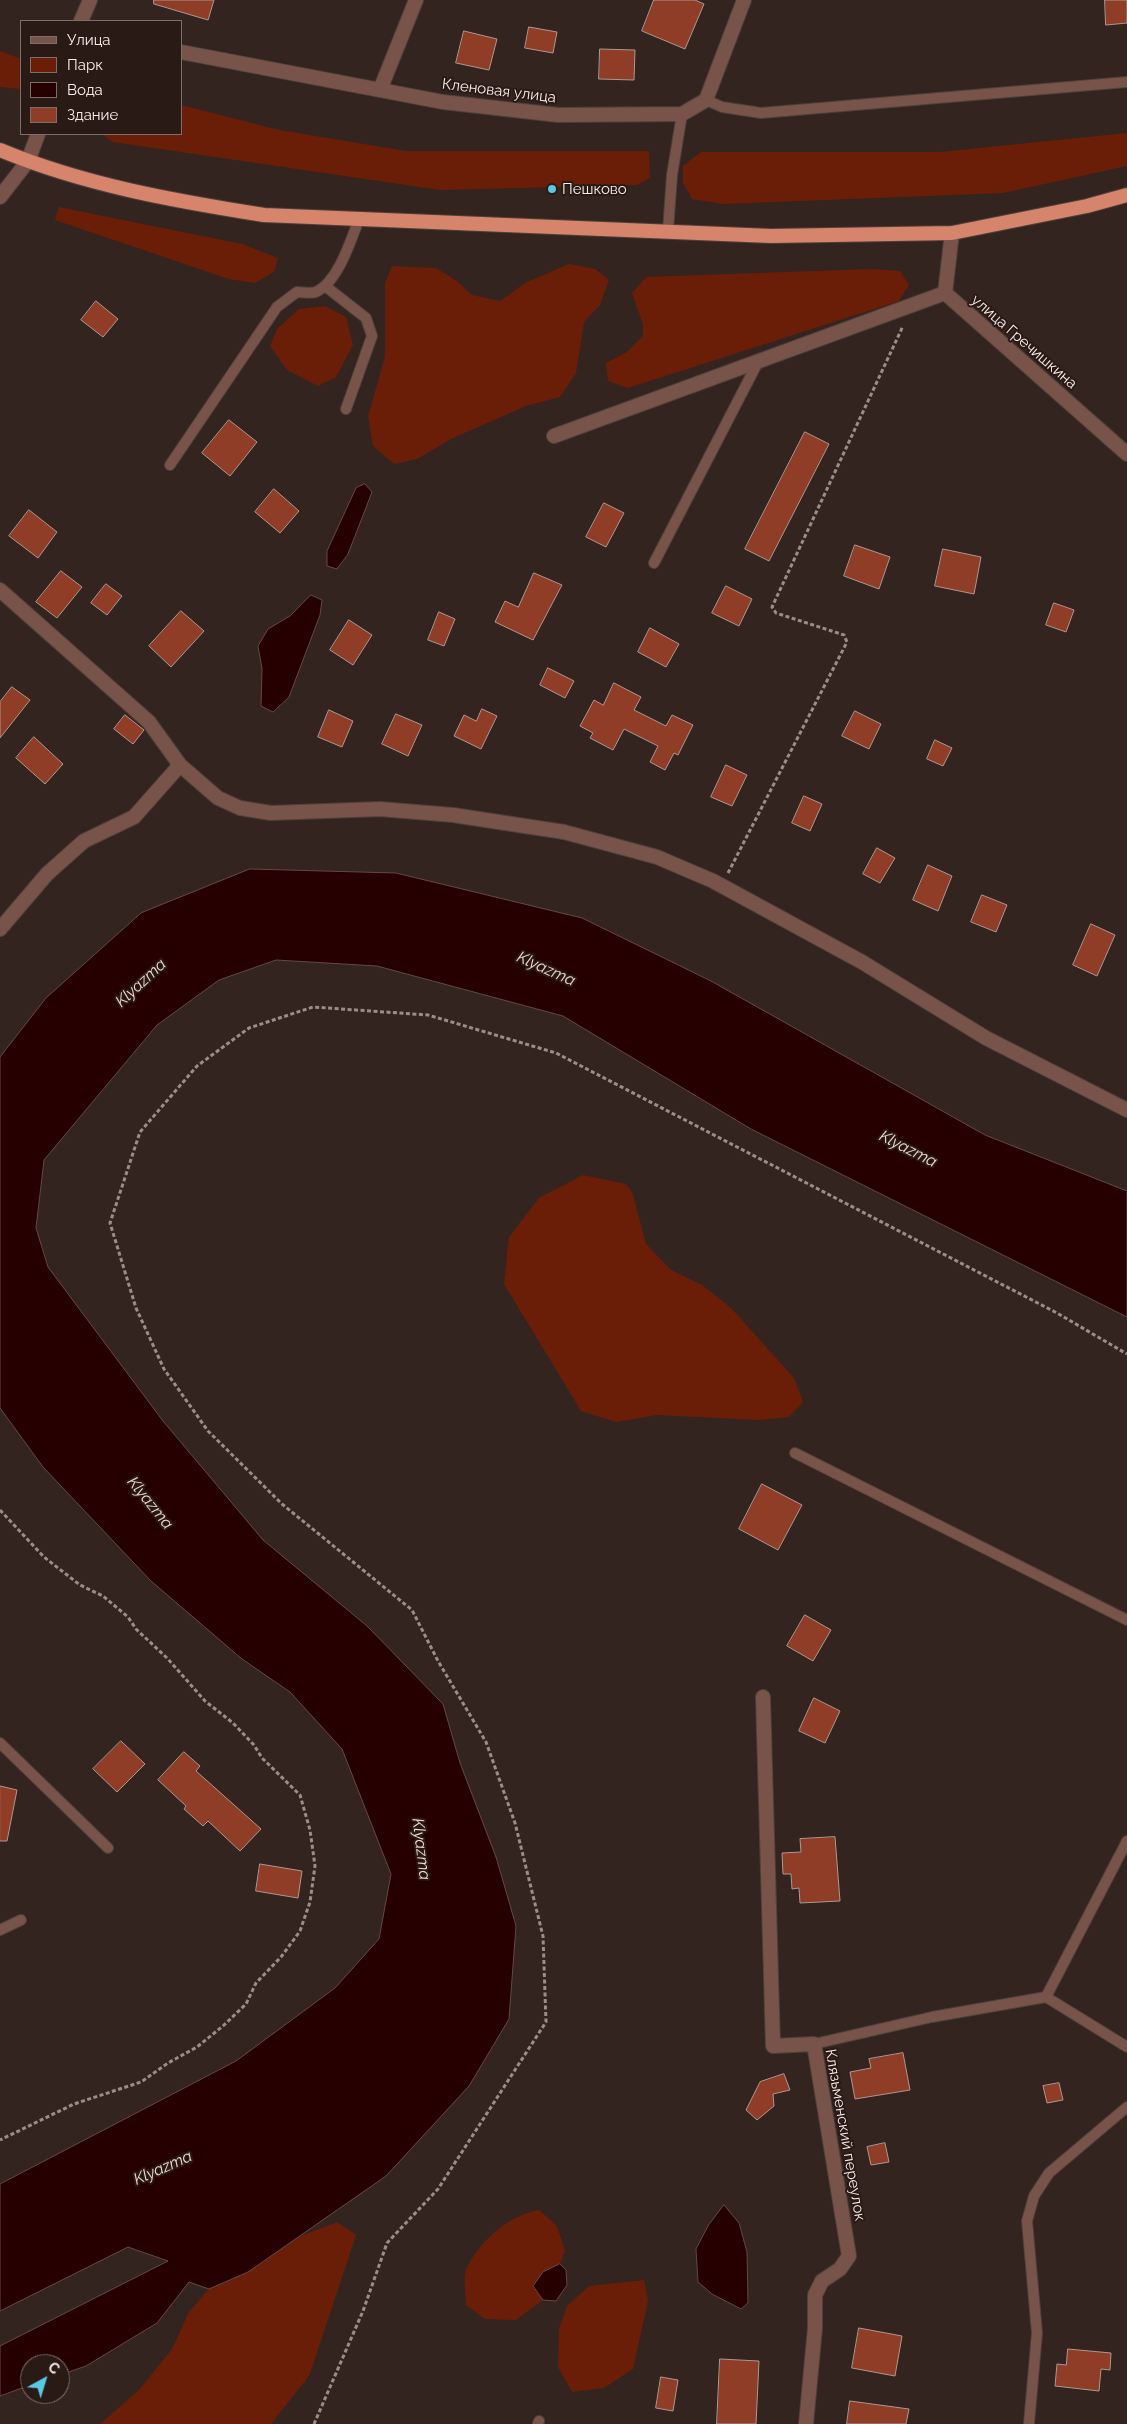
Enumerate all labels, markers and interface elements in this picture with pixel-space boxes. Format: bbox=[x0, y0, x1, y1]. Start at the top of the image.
legend bbox=[20, 20, 182, 135]
text: Улица bbox=[67, 31, 111, 49]
text: Парк bbox=[67, 56, 103, 74]
street label: Кленовая улица bbox=[441, 75, 557, 107]
text: Вода bbox=[67, 81, 103, 99]
text: Здание bbox=[67, 106, 118, 124]
place label: Пешково bbox=[562, 180, 627, 198]
marker: Пешково bbox=[546, 183, 558, 195]
street label: улица Гречишкина bbox=[967, 291, 1081, 393]
water label: Klyazma bbox=[514, 948, 578, 990]
water label: Klyazma bbox=[112, 955, 170, 1011]
water label: Klyazma bbox=[876, 1126, 940, 1172]
water label: Klyazma bbox=[123, 1473, 177, 1533]
water label: Klyazma bbox=[408, 1817, 434, 1881]
street label: Клязьменский переулок bbox=[821, 2048, 869, 2222]
water label: Klyazma bbox=[131, 2147, 195, 2189]
north arrow bbox=[20, 2354, 70, 2404]
text: С bbox=[45, 2359, 63, 2377]

